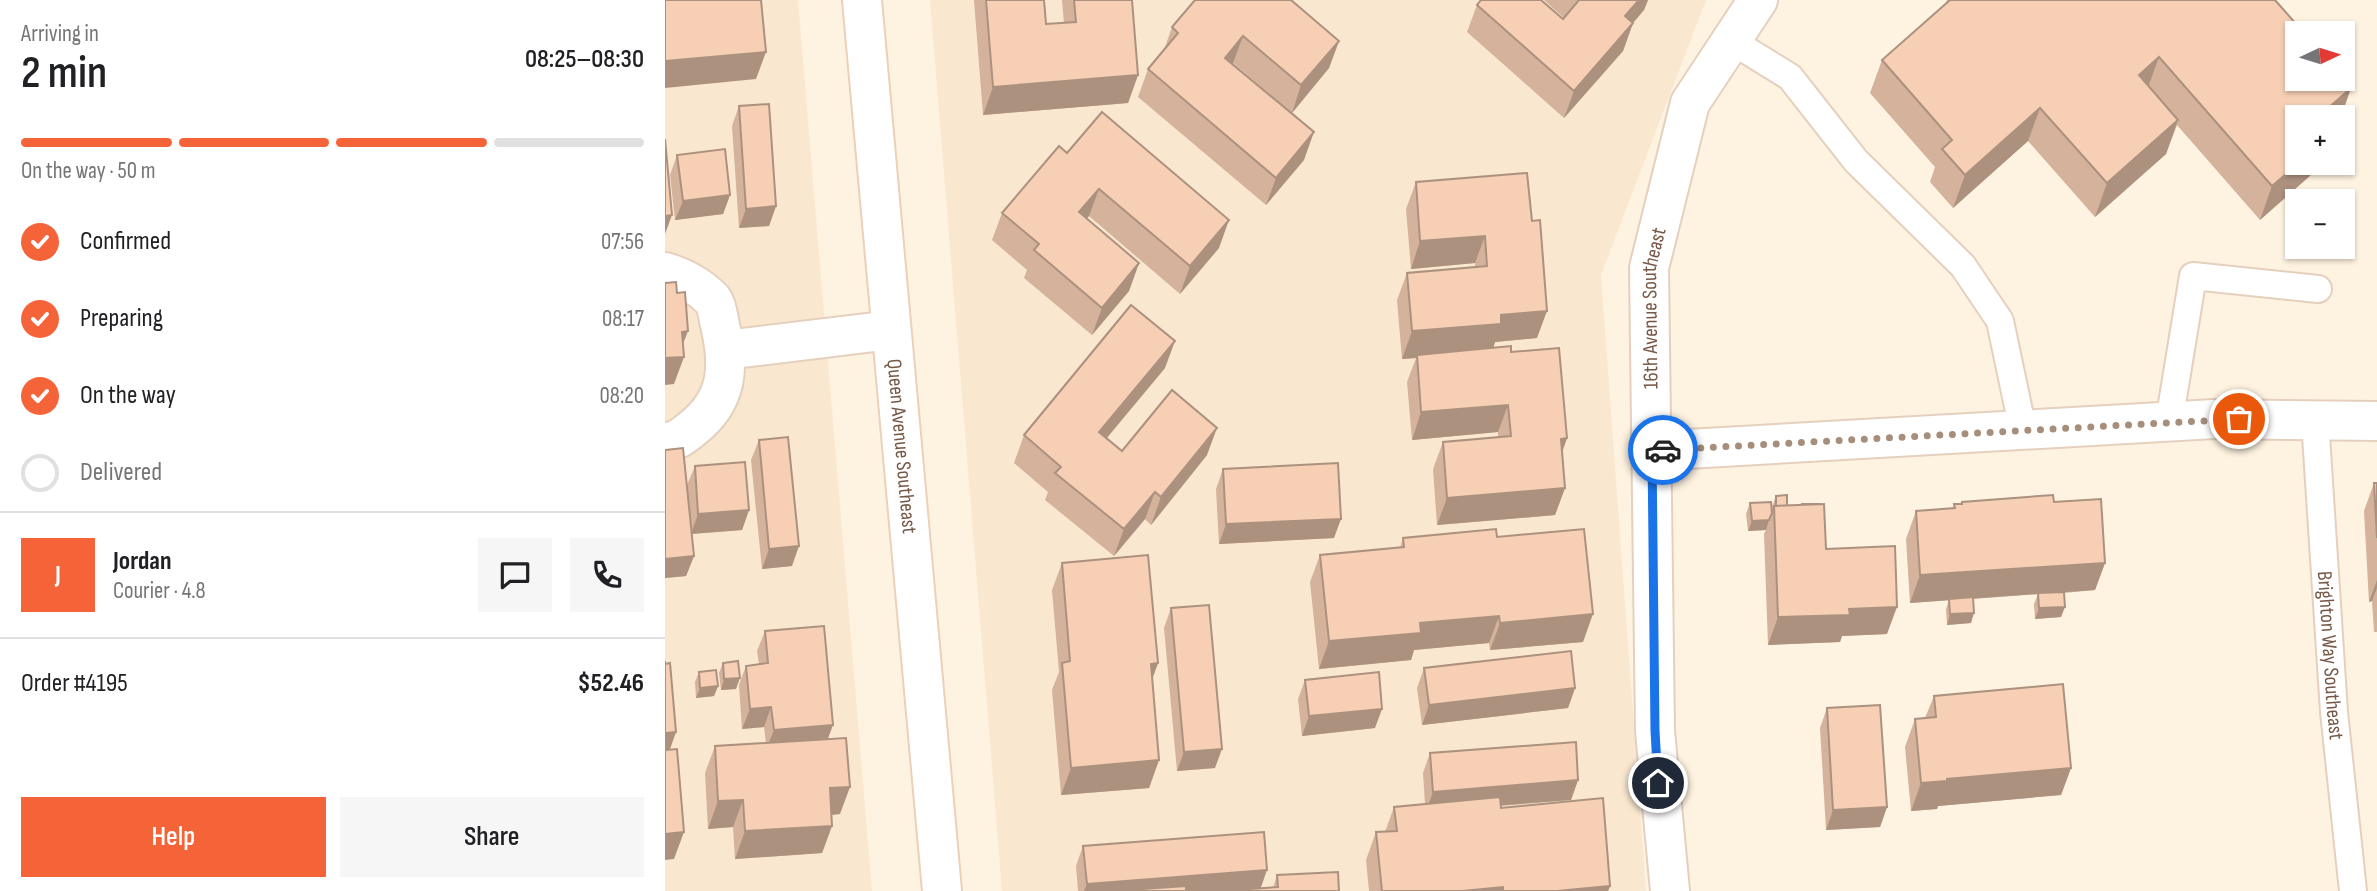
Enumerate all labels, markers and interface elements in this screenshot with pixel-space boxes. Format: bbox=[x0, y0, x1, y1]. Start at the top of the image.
text: Arriving in bbox=[21, 20, 99, 48]
north arrow bbox=[2285, 21, 2355, 91]
map controls bbox=[2285, 21, 2355, 259]
text: 08:25–08:30 bbox=[525, 44, 644, 75]
text: 2 min bbox=[21, 46, 107, 101]
button: + bbox=[2285, 105, 2355, 175]
text: On the way · 50 m bbox=[21, 157, 155, 185]
button: − bbox=[2285, 189, 2355, 259]
icon: check bbox=[21, 223, 59, 261]
street label: 16th Avenue Southeast bbox=[1637, 225, 1672, 389]
text: Confirmed bbox=[80, 226, 171, 257]
text: 07:56 bbox=[601, 228, 644, 256]
icon: check bbox=[21, 300, 59, 338]
text: Preparing bbox=[80, 303, 163, 334]
text: 08:17 bbox=[602, 305, 644, 333]
street label: Queen Avenue Southeast bbox=[881, 358, 922, 535]
icon: check bbox=[21, 377, 59, 415]
text: On the way bbox=[80, 380, 176, 411]
text: 08:20 bbox=[600, 382, 644, 410]
pin bbox=[2209, 389, 2269, 449]
icon: bag bbox=[2220, 400, 2258, 438]
courier bbox=[1628, 415, 1698, 485]
icon: car bbox=[1644, 431, 1682, 469]
text: Delivered bbox=[80, 457, 162, 488]
button: chat bbox=[478, 538, 552, 612]
button: phone bbox=[570, 538, 644, 612]
text: Jordan bbox=[113, 546, 171, 577]
text: J bbox=[55, 560, 61, 591]
street label: Brighton Way Southeast bbox=[2312, 570, 2349, 741]
text: Courier · 4.8 bbox=[113, 577, 206, 605]
text: Order #4195 bbox=[21, 668, 128, 699]
text: $52.46 bbox=[578, 668, 644, 699]
pin bbox=[1628, 753, 1688, 813]
icon: home bbox=[1639, 764, 1677, 802]
button: Help bbox=[21, 797, 326, 877]
button: Share bbox=[340, 797, 644, 877]

